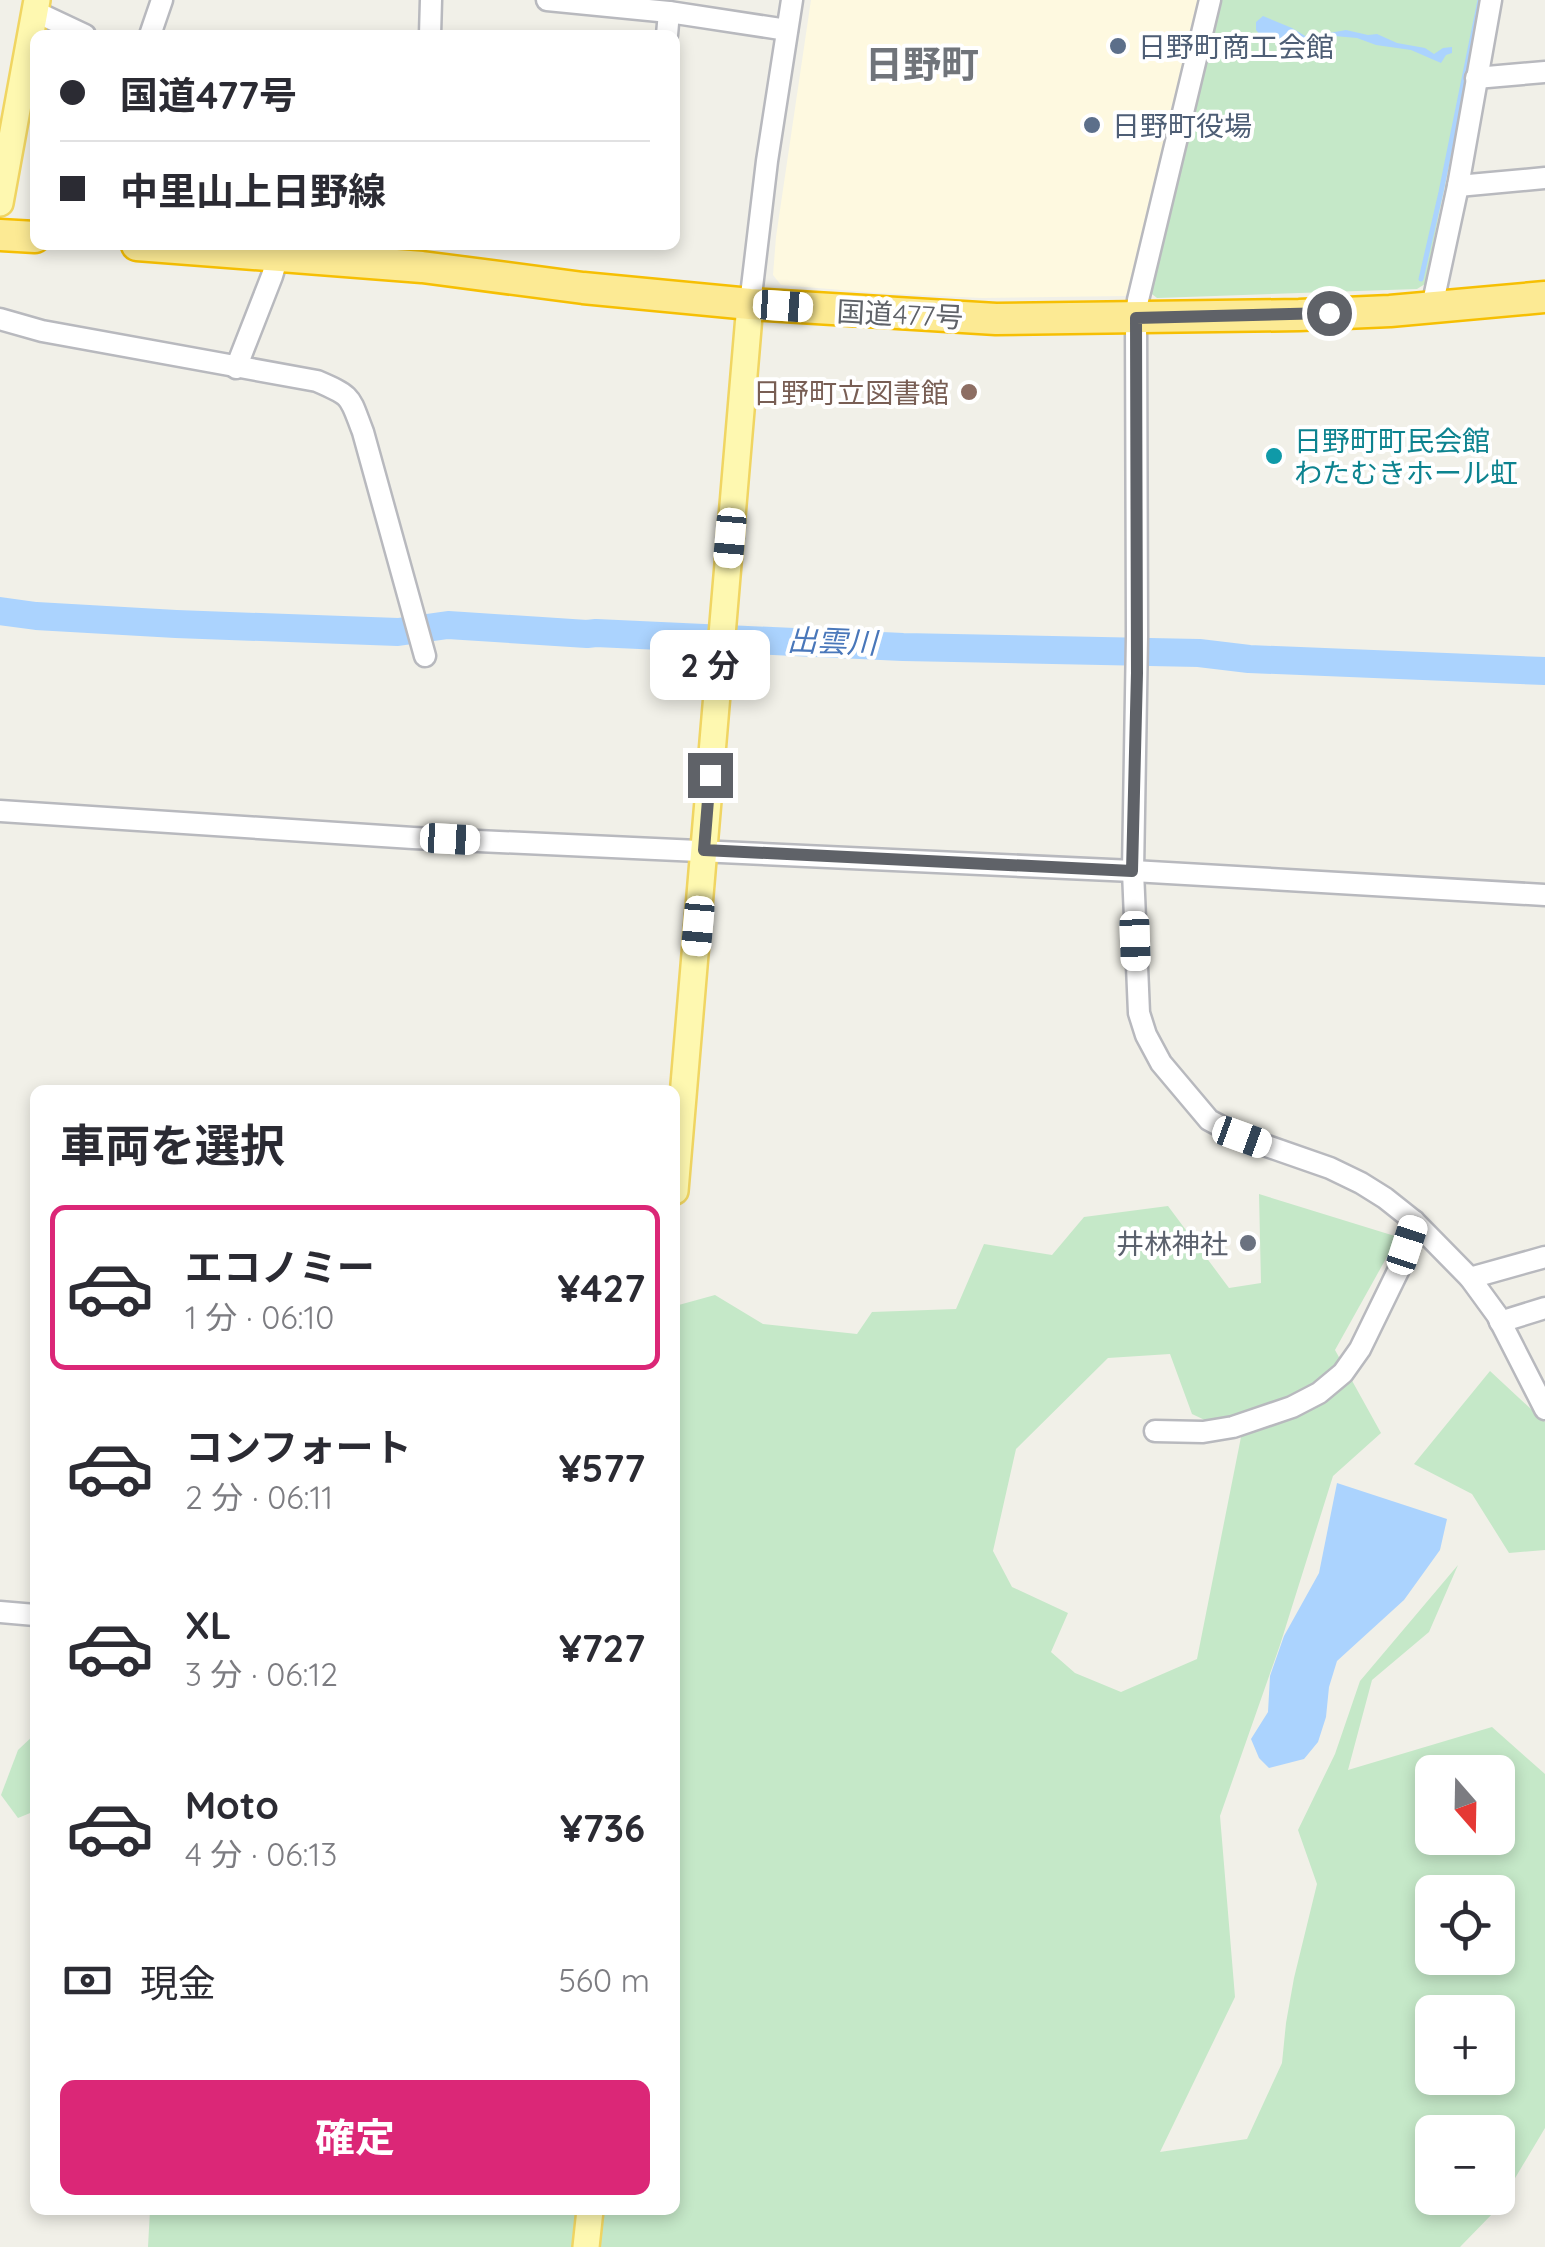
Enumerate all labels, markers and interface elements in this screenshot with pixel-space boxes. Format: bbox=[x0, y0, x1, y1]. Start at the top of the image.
place label: 日野町商工会館 bbox=[1138, 29, 1334, 64]
marker: 日野町商工会館 bbox=[1107, 35, 1129, 57]
district label: 日野町 bbox=[865, 40, 979, 88]
text: 国道477号 bbox=[120, 71, 297, 119]
place label: 日野町役場 bbox=[1112, 108, 1252, 143]
marker: 日野町役場 bbox=[1081, 114, 1103, 136]
text: 中里山上日野線 bbox=[120, 167, 386, 215]
car bbox=[752, 289, 814, 323]
route start bbox=[1307, 291, 1352, 336]
street label: 国道477号 bbox=[836, 293, 964, 335]
place label: 日野町立図書館 bbox=[753, 375, 949, 410]
marker: 日野町立図書館 bbox=[958, 381, 980, 403]
place label: 日野町町民会館 わたむきホール虹 bbox=[1294, 423, 1518, 490]
marker: 日野町町民会館 わたむきホール虹 bbox=[1263, 445, 1285, 467]
car bbox=[712, 507, 748, 569]
water label: 出雲川 bbox=[786, 620, 881, 662]
callout: 2 分 bbox=[650, 630, 770, 700]
text: 2 分 bbox=[680, 645, 740, 685]
route end bbox=[688, 753, 733, 798]
car bbox=[419, 822, 481, 856]
car bbox=[680, 895, 716, 957]
car bbox=[1119, 910, 1151, 972]
car bbox=[1209, 1113, 1275, 1161]
text: 車両を選択 bbox=[60, 1117, 285, 1173]
car bbox=[1383, 1212, 1431, 1278]
place label: 井林神社 bbox=[1116, 1226, 1228, 1261]
marker: 井林神社 bbox=[1237, 1232, 1259, 1254]
icon: car bbox=[65, 1243, 155, 1333]
text: エコノミー bbox=[185, 1243, 375, 1291]
text: ¥427 bbox=[558, 1264, 645, 1312]
text: 1 分 · 06:10 bbox=[185, 1297, 334, 1337]
icon: car bbox=[65, 1423, 155, 1513]
text: コンフォート bbox=[185, 1423, 412, 1471]
text: ¥577 bbox=[559, 1444, 645, 1492]
text: 2 分 · 06:11 bbox=[185, 1477, 333, 1517]
text: XL bbox=[185, 1601, 231, 1649]
icon: car bbox=[65, 1603, 155, 1693]
text: ¥727 bbox=[559, 1624, 645, 1672]
text: 3 分 · 06:12 bbox=[185, 1654, 338, 1694]
north arrow bbox=[1415, 1755, 1515, 1855]
map controls bbox=[1415, 1755, 1515, 2215]
text: Moto bbox=[185, 1781, 279, 1829]
icon: car bbox=[65, 1783, 155, 1873]
text: ¥736 bbox=[560, 1804, 645, 1852]
text: 4 分 · 06:13 bbox=[185, 1834, 337, 1874]
button: locate bbox=[1415, 1875, 1515, 1975]
icon: cash bbox=[60, 1953, 115, 2008]
text: 現金 bbox=[140, 1959, 216, 2007]
text: 560 m bbox=[558, 1960, 650, 2000]
button: + bbox=[1415, 1995, 1515, 2095]
button: 確定 bbox=[60, 2080, 650, 2195]
button: − bbox=[1415, 2115, 1515, 2215]

